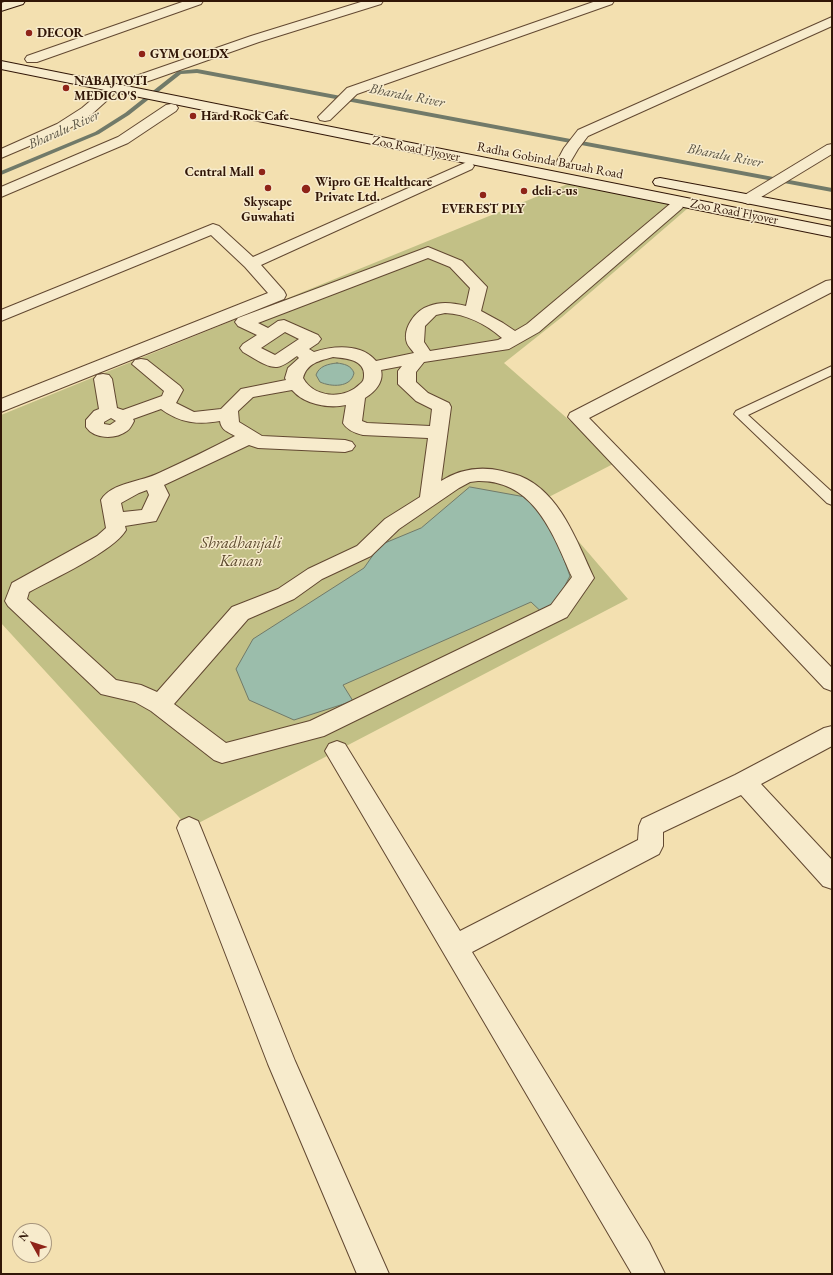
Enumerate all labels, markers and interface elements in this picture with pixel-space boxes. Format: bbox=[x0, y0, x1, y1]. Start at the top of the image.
place label: DECOR bbox=[37, 25, 83, 41]
marker: DECOR bbox=[24, 28, 34, 38]
place label: GYM GOLDX bbox=[150, 46, 229, 62]
marker: GYM GOLDX bbox=[137, 49, 147, 59]
place label: NABAJYOTI MEDICO'S bbox=[74, 73, 147, 104]
water label: Bharalu River bbox=[368, 80, 446, 112]
marker: NABAJYOTI MEDICO'S bbox=[61, 83, 71, 93]
water label: Bharalu River bbox=[26, 107, 102, 153]
place label: Hard Rock Cafe bbox=[201, 108, 289, 124]
marker: Hard Rock Cafe bbox=[188, 111, 198, 121]
street label: Zoo Road Flyover bbox=[371, 133, 461, 165]
street label: Radha Gobinda Baruah Road bbox=[476, 139, 624, 183]
water label: Bharalu River bbox=[686, 140, 764, 172]
place label: Central Mall bbox=[185, 164, 254, 180]
marker: Central Mall bbox=[257, 167, 267, 177]
place label: Wipro GE Healthcare Private Ltd. bbox=[315, 174, 432, 205]
marker: Skyscape Guwahati bbox=[263, 183, 273, 193]
marker: Wipro GE Healthcare Private Ltd. bbox=[300, 183, 312, 195]
place label: deli-c-us bbox=[532, 183, 577, 199]
marker: deli-c-us bbox=[519, 186, 529, 196]
marker: EVEREST PLY bbox=[478, 190, 488, 200]
place label: Skyscape Guwahati bbox=[241, 194, 295, 225]
street label: Zoo Road Flyover bbox=[689, 196, 779, 228]
place label: EVEREST PLY bbox=[441, 201, 525, 217]
park label: Shradhanjali Kanan bbox=[201, 534, 281, 572]
north arrow bbox=[12, 1223, 52, 1263]
text: N bbox=[15, 1228, 32, 1244]

